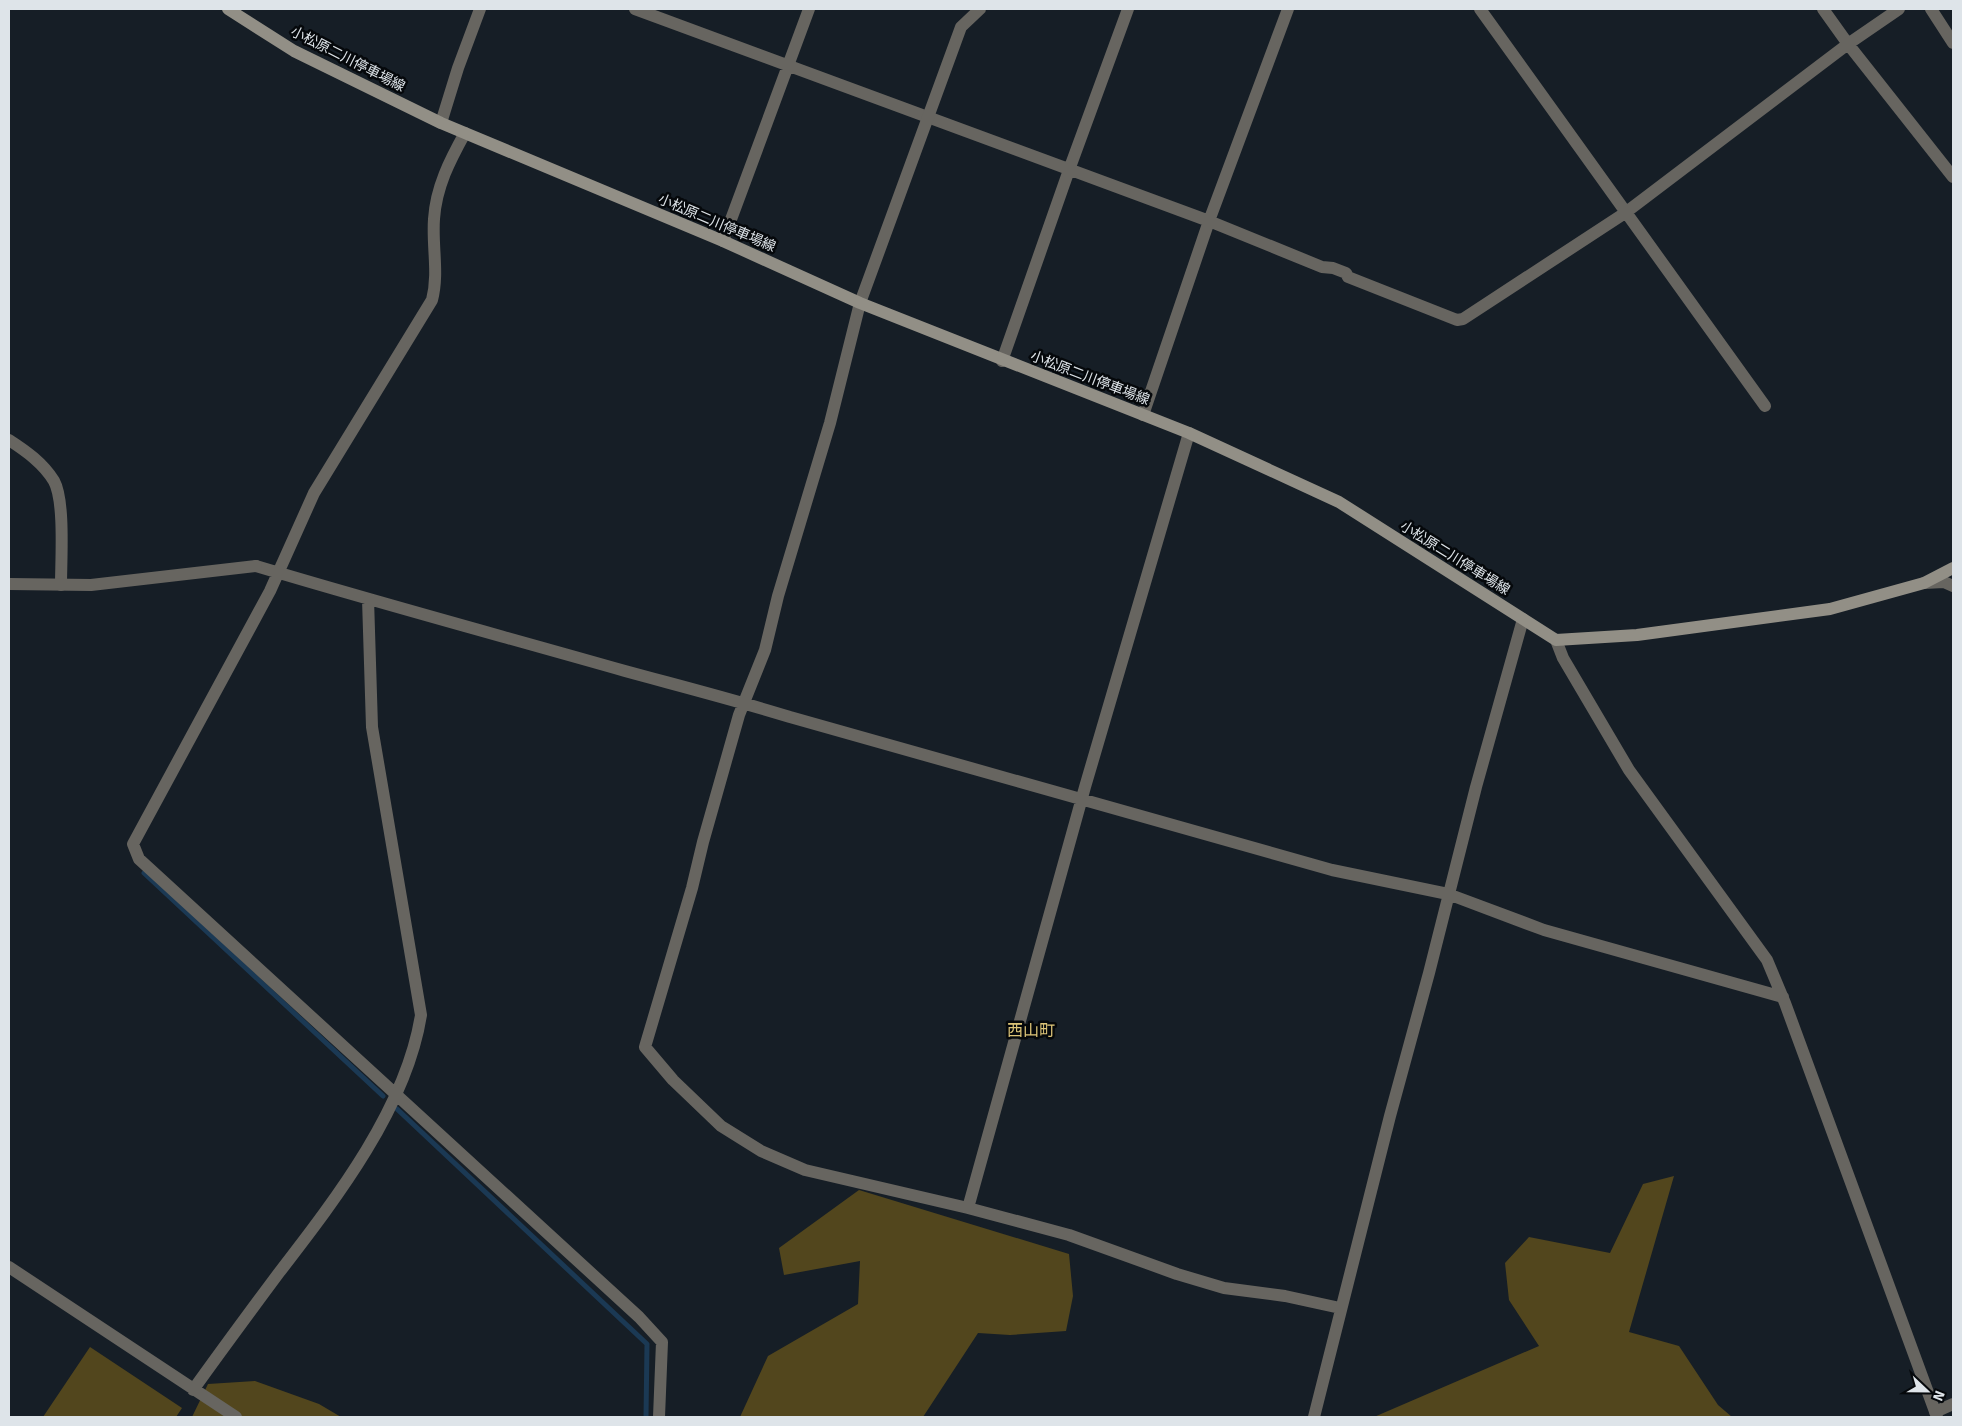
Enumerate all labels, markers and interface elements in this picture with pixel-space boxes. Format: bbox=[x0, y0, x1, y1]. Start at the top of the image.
street label: 小松原二川停車場線 bbox=[288, 23, 408, 95]
street label: 小松原二川停車場線 bbox=[656, 191, 778, 255]
street label: 小松原二川停車場線 bbox=[1028, 347, 1152, 409]
street label: 小松原二川停車場線 bbox=[1397, 517, 1513, 599]
district label: 西山町 bbox=[1007, 1021, 1055, 1041]
north arrow bbox=[1902, 1366, 1952, 1416]
text: N bbox=[1929, 1388, 1948, 1403]

